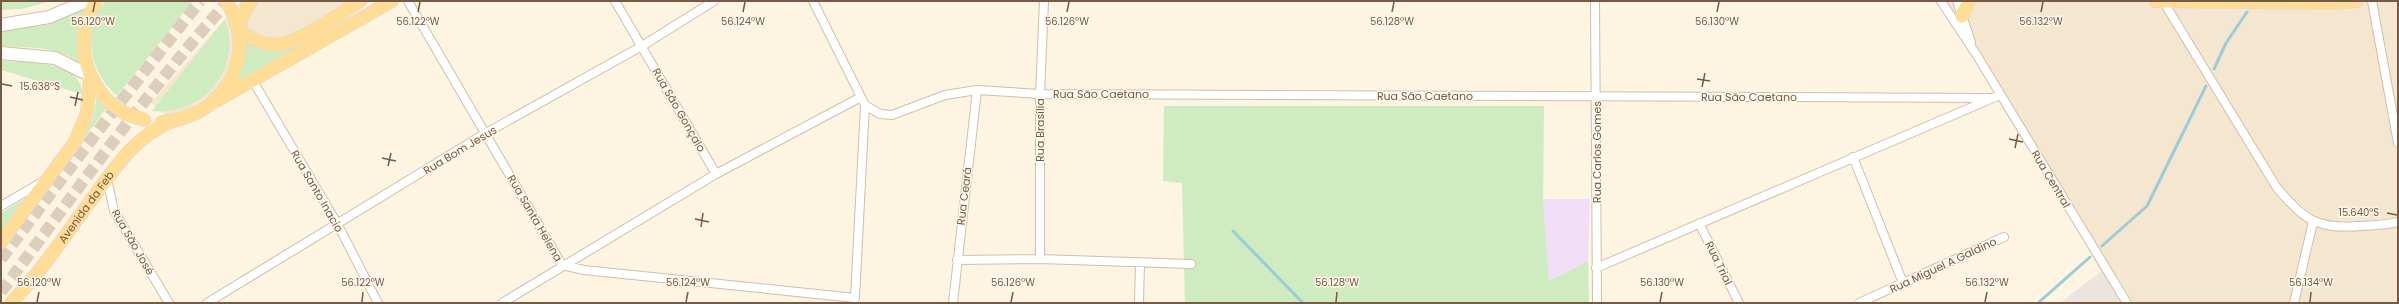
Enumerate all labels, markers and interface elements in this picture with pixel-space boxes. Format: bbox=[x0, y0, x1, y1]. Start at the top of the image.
text: 56.120°W bbox=[71, 14, 115, 29]
text: 56.122°W bbox=[396, 14, 440, 29]
text: 56.124°W bbox=[721, 14, 765, 29]
text: 56.126°W bbox=[1045, 14, 1089, 29]
text: 56.128°W bbox=[1370, 14, 1414, 29]
text: 56.130°W bbox=[1695, 14, 1739, 29]
text: 56.132°W bbox=[2019, 14, 2063, 29]
street label: Rua São Gonçalo bbox=[648, 65, 710, 155]
text: 15.638°S bbox=[20, 79, 60, 94]
street label: Rua São Caetano bbox=[1053, 86, 1149, 102]
street label: Rua São Caetano bbox=[1377, 88, 1473, 104]
street label: Rua São Caetano bbox=[1701, 89, 1797, 105]
street label: Rua Brasília bbox=[1032, 98, 1048, 162]
street label: Rua Carlos Gomes bbox=[1589, 101, 1605, 203]
street label: Rua Bom Jesus bbox=[420, 122, 500, 178]
street label: Rua Santo Inacio bbox=[287, 147, 347, 235]
street label: Rua Central bbox=[2027, 147, 2075, 211]
street label: Rua Ceará bbox=[953, 166, 975, 226]
street label: Avenida da Feb bbox=[55, 168, 118, 246]
street label: Rua Santa Helena bbox=[504, 172, 566, 264]
text: 15.640°S bbox=[2339, 205, 2379, 220]
street label: Rua São José bbox=[108, 206, 158, 278]
street label: Rua Miguel A Galdino bbox=[1887, 233, 1999, 297]
street label: Rua Trial bbox=[1702, 238, 1736, 288]
text: 56.120°W bbox=[17, 275, 61, 290]
text: 56.122°W bbox=[341, 275, 385, 290]
text: 56.124°W bbox=[666, 275, 710, 290]
text: 56.126°W bbox=[991, 275, 1035, 290]
text: 56.128°W bbox=[1315, 275, 1359, 290]
text: 56.130°W bbox=[1640, 275, 1684, 290]
text: 56.132°W bbox=[1965, 275, 2009, 290]
text: 56.134°W bbox=[2289, 275, 2333, 290]

